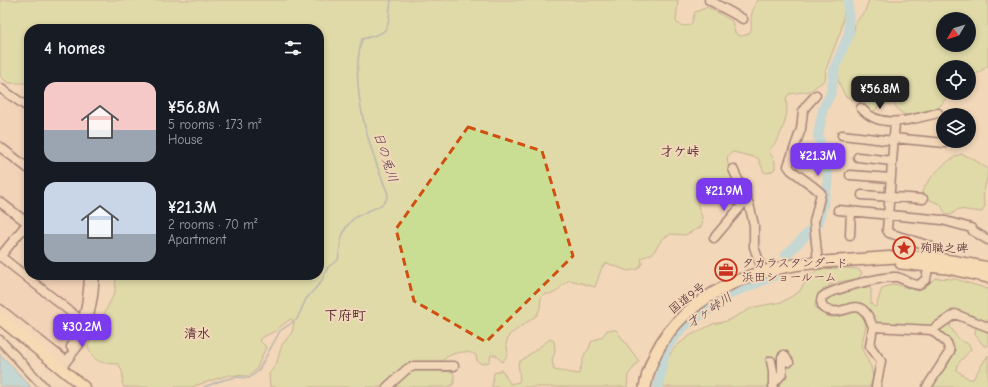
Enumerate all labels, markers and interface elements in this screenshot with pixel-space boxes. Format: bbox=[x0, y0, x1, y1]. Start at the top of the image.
north arrow bbox=[936, 12, 976, 52]
map controls bbox=[936, 12, 976, 148]
icon: filters bbox=[282, 37, 304, 59]
text: 4 homes bbox=[44, 39, 105, 58]
button: locate bbox=[936, 60, 976, 100]
pin: ¥56.8M bbox=[847, 76, 913, 110]
text: ¥56.8M bbox=[860, 81, 900, 96]
icon: home bbox=[76, 98, 124, 146]
text: ¥56.8M bbox=[168, 98, 220, 117]
button: layers bbox=[936, 108, 976, 148]
text: 5 rooms · 173 m² bbox=[168, 117, 261, 132]
water label: 日の兎川 bbox=[371, 130, 401, 184]
text: House bbox=[168, 132, 203, 147]
pin: ¥21.3M bbox=[785, 143, 851, 177]
district label: 才ケ峠 bbox=[660, 144, 700, 159]
text: ¥21.3M bbox=[799, 148, 837, 163]
pin: ¥21.9M bbox=[691, 178, 757, 212]
text: ¥21.9M bbox=[705, 183, 743, 198]
icon: home bbox=[76, 198, 124, 246]
text: ¥21.3M bbox=[168, 198, 217, 217]
text: 2 rooms · 70 m² bbox=[168, 217, 257, 232]
text: Apartment bbox=[168, 232, 226, 247]
place icon: 殉職之碑 bbox=[891, 235, 917, 261]
place label: 殉職之碑 bbox=[920, 241, 968, 255]
place label: タカラスタンダード 浜田ショールーム bbox=[742, 256, 848, 284]
office icon: タカラスタンダード 浜田ショールーム bbox=[713, 257, 739, 283]
street label: 国道9号 bbox=[666, 279, 708, 317]
water label: 才ヶ峠川 bbox=[683, 289, 735, 331]
district label: 下府町 bbox=[324, 307, 366, 324]
pin: ¥30.2M bbox=[49, 314, 115, 348]
text: ¥30.2M bbox=[62, 319, 102, 334]
district label: 清水 bbox=[184, 326, 210, 341]

